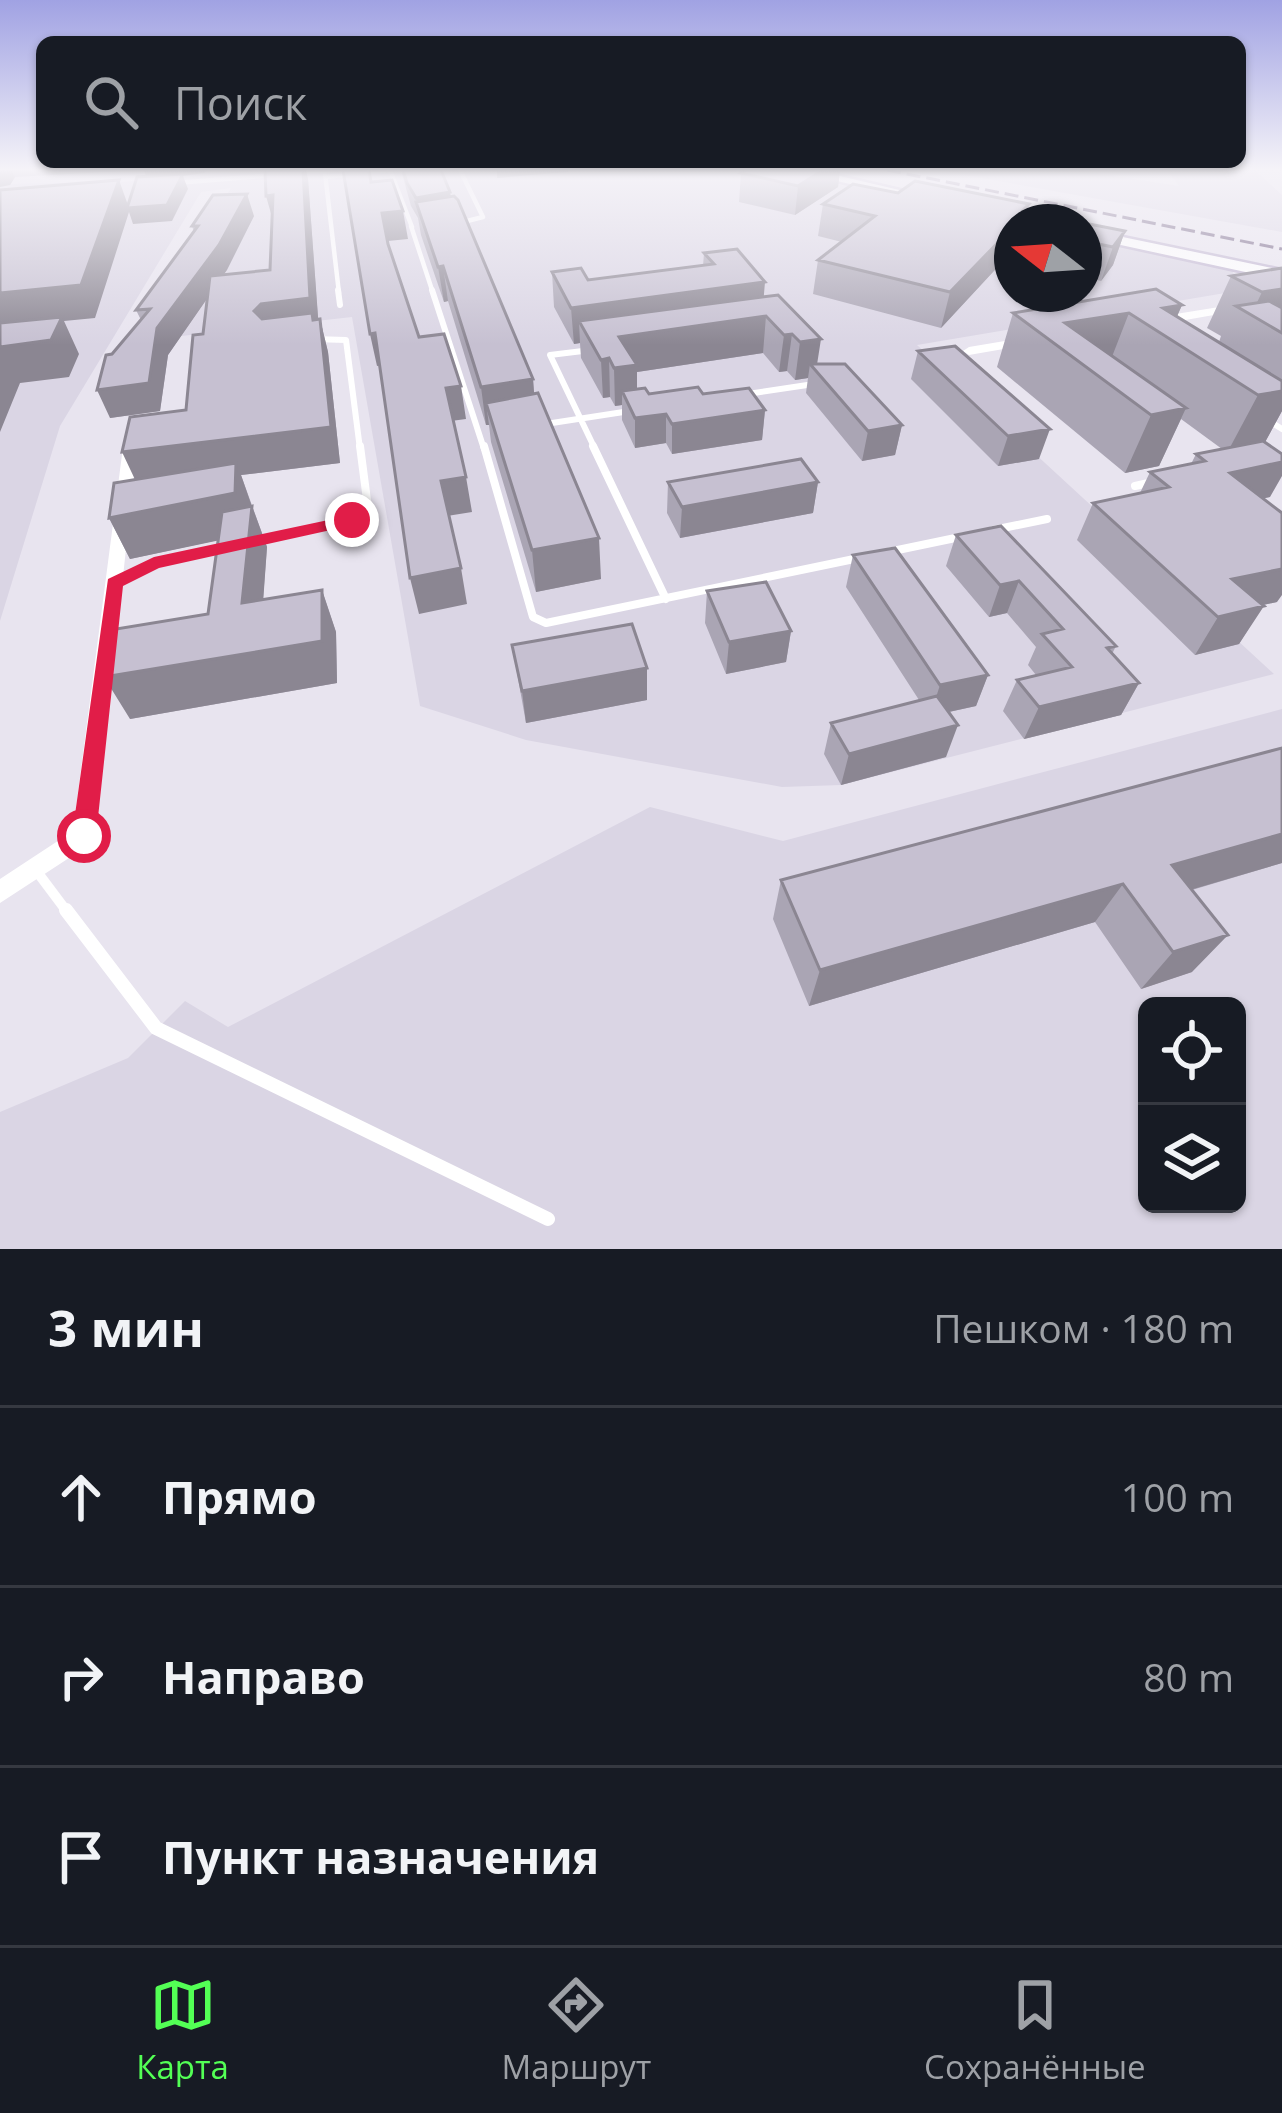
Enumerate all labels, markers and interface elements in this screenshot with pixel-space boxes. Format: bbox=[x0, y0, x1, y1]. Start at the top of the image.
search box bbox=[36, 36, 1246, 168]
icon: search bbox=[78, 69, 144, 135]
text: Поиск bbox=[174, 72, 307, 133]
north arrow bbox=[994, 204, 1102, 312]
route end bbox=[325, 493, 379, 547]
route start bbox=[57, 809, 111, 863]
map controls bbox=[1138, 997, 1246, 1213]
button: locate bbox=[1138, 997, 1246, 1105]
button: layers bbox=[1138, 1105, 1246, 1213]
text: 3 мин bbox=[48, 1292, 204, 1362]
text: Пешком · 180 m bbox=[933, 1301, 1234, 1354]
icon: ahead bbox=[48, 1464, 114, 1530]
text: Прямо bbox=[162, 1466, 317, 1527]
text: 100 m bbox=[1121, 1470, 1234, 1523]
icon: right bbox=[48, 1644, 114, 1710]
text: Направо bbox=[162, 1646, 365, 1707]
text: 80 m bbox=[1143, 1650, 1234, 1703]
icon: arrive bbox=[48, 1824, 114, 1890]
text: Пункт назначения bbox=[162, 1826, 599, 1887]
tab: Карта bbox=[136, 1972, 229, 2089]
tab: Маршрут bbox=[502, 1972, 651, 2089]
tab: Сохранённые bbox=[924, 1972, 1146, 2089]

